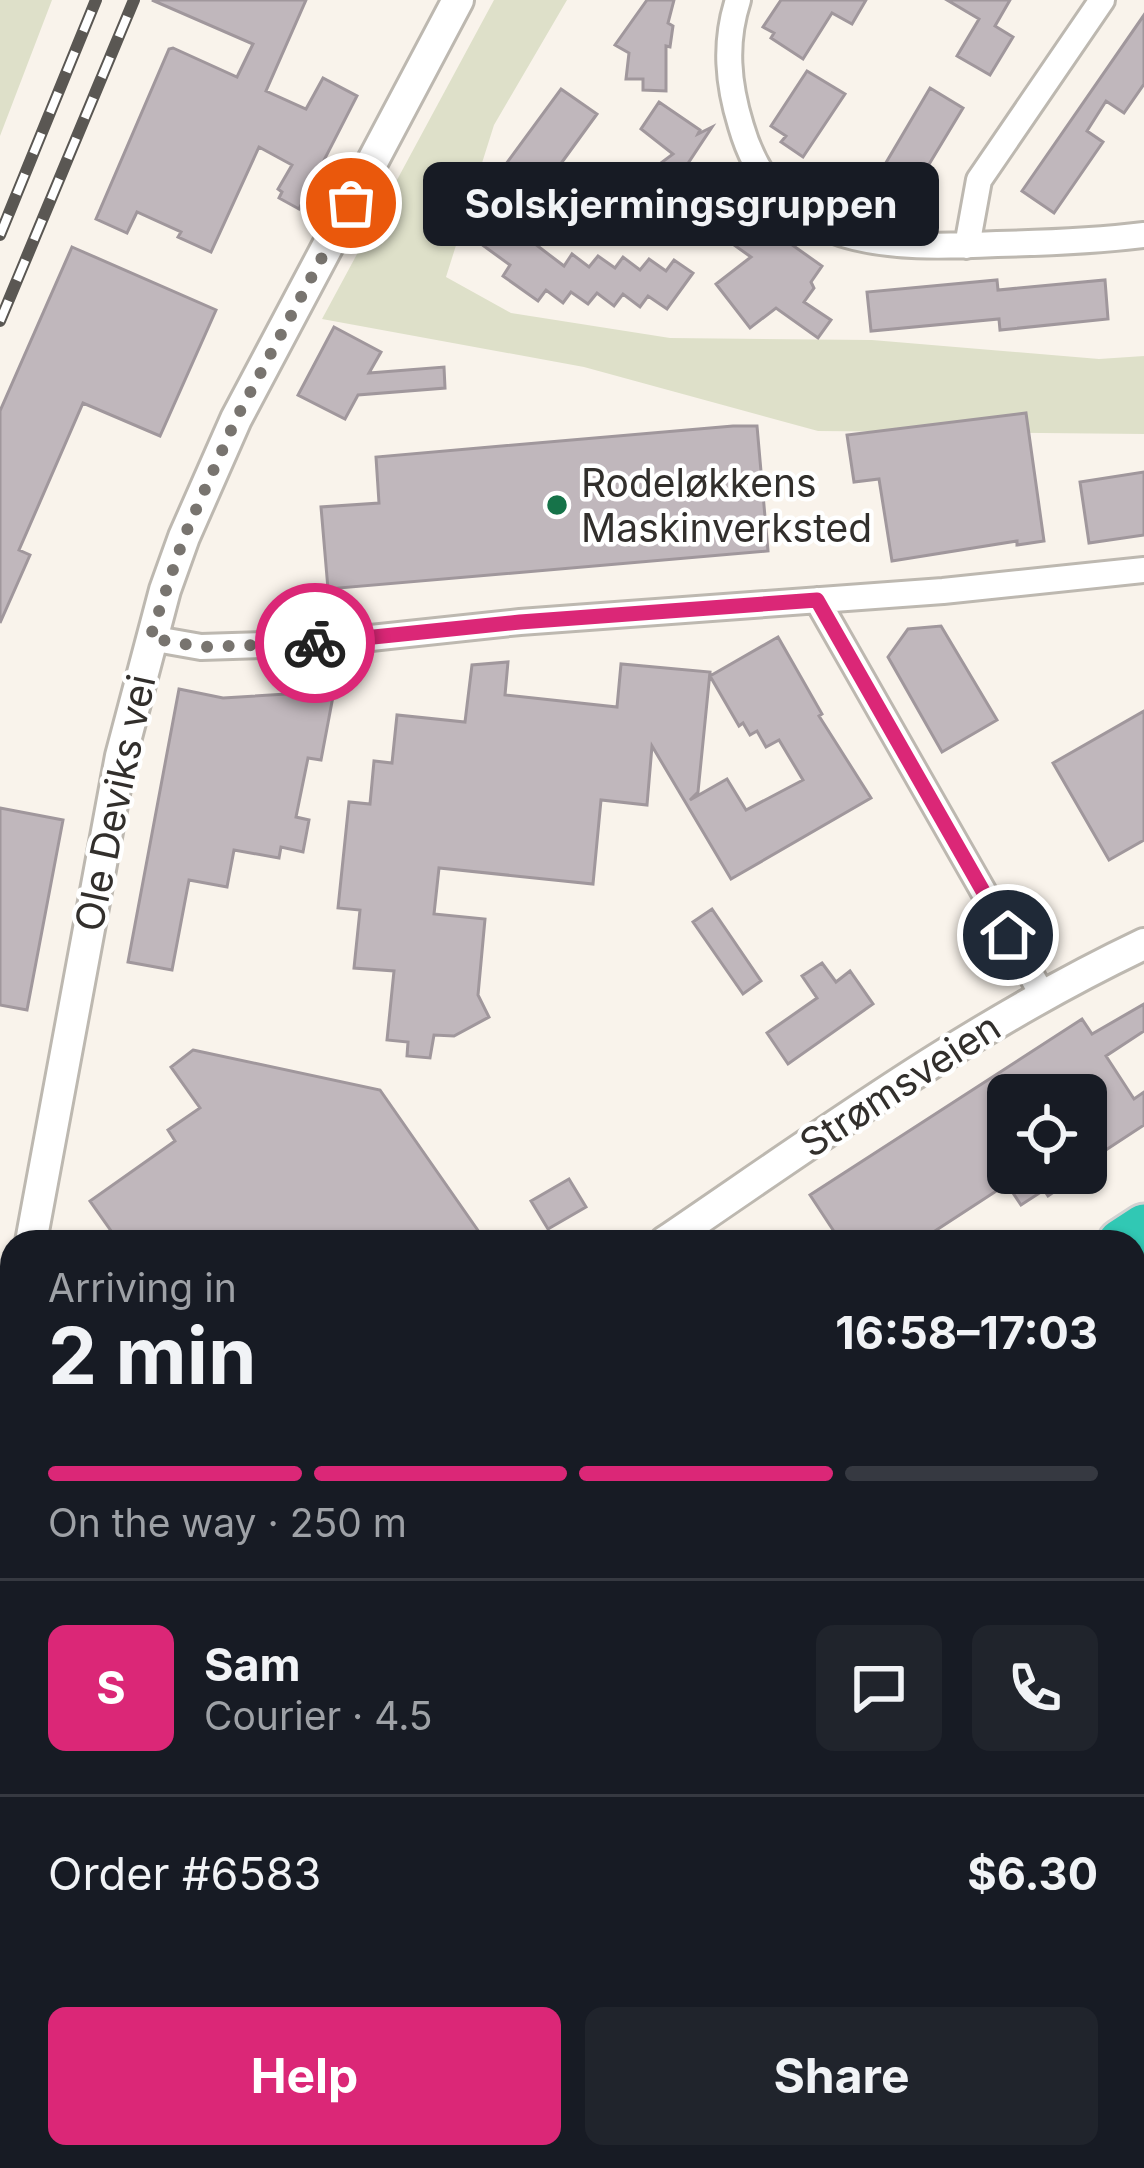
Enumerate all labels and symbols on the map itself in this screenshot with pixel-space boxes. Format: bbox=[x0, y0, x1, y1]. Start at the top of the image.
pin bbox=[300, 152, 402, 254]
callout: Solskjermingsgruppen bbox=[423, 161, 939, 245]
place label: Rodeløkkens Maskinverksted bbox=[581, 459, 872, 551]
marker: Rodeløkkens Maskinverksted bbox=[544, 492, 570, 518]
courier bbox=[255, 583, 375, 703]
street label: Ole Deviks vei bbox=[64, 670, 165, 935]
pin bbox=[957, 884, 1059, 986]
street label: Strømsveien bbox=[791, 1002, 1009, 1167]

